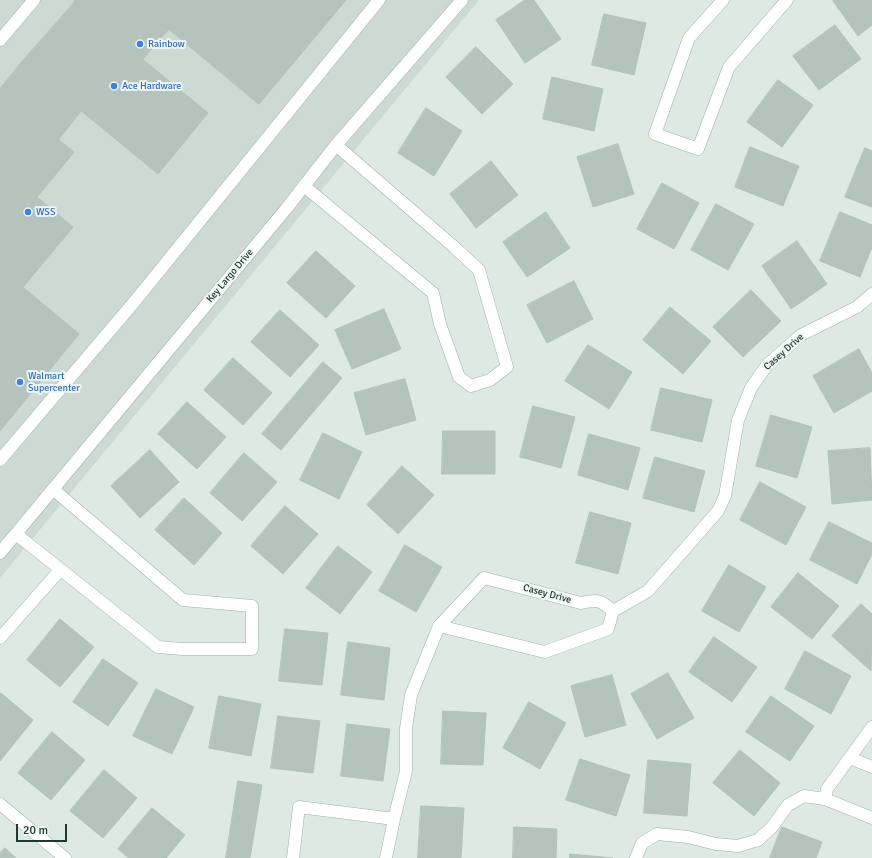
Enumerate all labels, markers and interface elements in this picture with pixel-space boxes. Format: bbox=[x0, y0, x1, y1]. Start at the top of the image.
place label: Rainbow bbox=[148, 38, 185, 50]
marker: Rainbow bbox=[135, 39, 145, 49]
place label: Ace Hardware bbox=[122, 80, 181, 92]
marker: Ace Hardware bbox=[109, 81, 119, 91]
place label: WSS bbox=[36, 206, 55, 218]
marker: WSS bbox=[23, 207, 33, 217]
street label: Key Largo Drive bbox=[204, 247, 256, 305]
street label: Casey Drive bbox=[762, 331, 806, 373]
place label: Walmart Supercenter bbox=[28, 370, 80, 394]
marker: Walmart Supercenter bbox=[15, 377, 25, 387]
street label: Casey Drive bbox=[522, 582, 572, 606]
scale bar bbox=[18, 816, 69, 842]
text: 20 m bbox=[23, 823, 48, 838]

